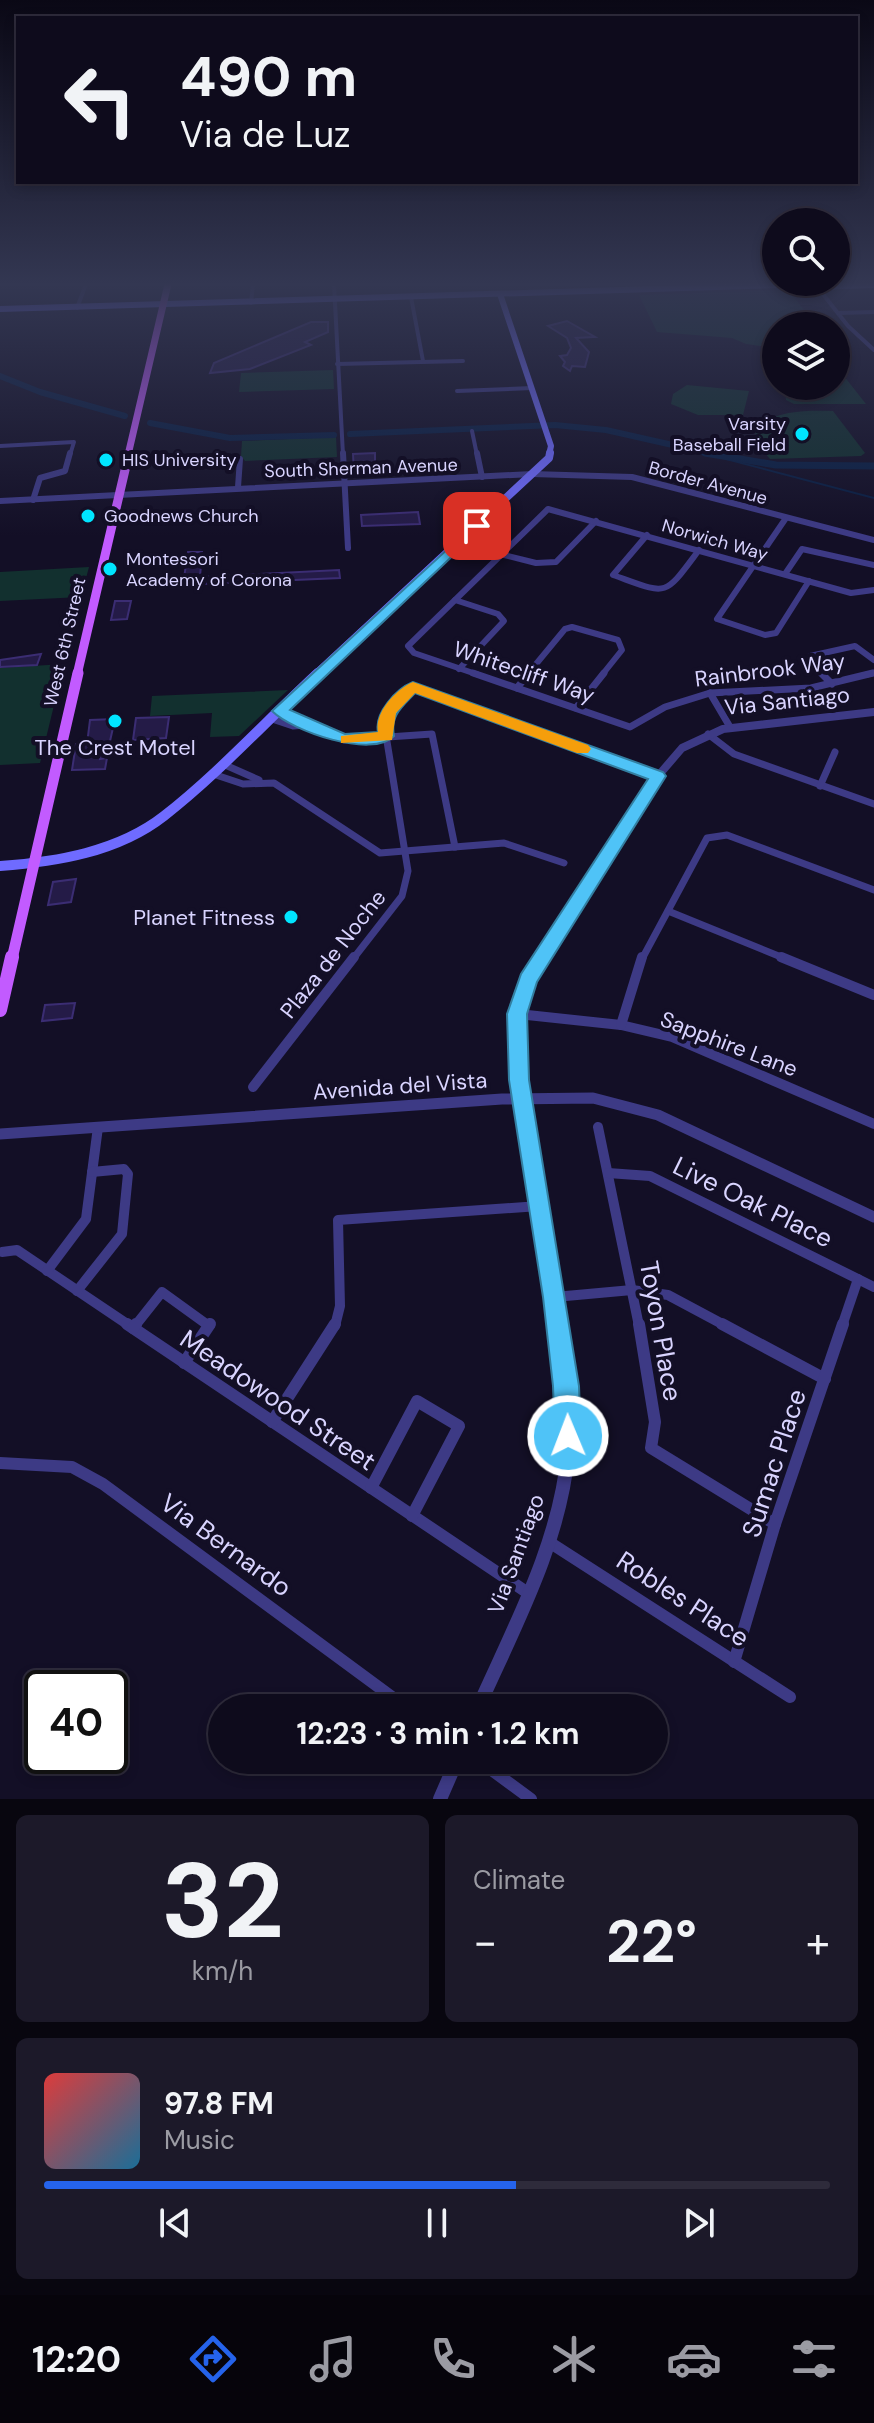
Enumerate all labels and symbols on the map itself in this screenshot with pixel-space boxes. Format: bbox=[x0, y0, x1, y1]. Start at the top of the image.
place label: Varsity Baseball Field bbox=[673, 412, 786, 457]
marker: Varsity Baseball Field bbox=[793, 425, 811, 443]
place label: HIS University bbox=[122, 448, 236, 472]
marker: HIS University bbox=[97, 451, 115, 469]
street label: South Sherman Avenue bbox=[264, 453, 458, 483]
street label: Border Avenue bbox=[646, 456, 770, 510]
pin bbox=[443, 492, 511, 560]
place label: Goodnews Church bbox=[104, 504, 259, 528]
marker: Goodnews Church bbox=[79, 507, 97, 525]
street label: Norwich Way bbox=[659, 513, 771, 567]
place label: Montessori Academy of Corona bbox=[126, 547, 292, 592]
marker: Montessori Academy of Corona bbox=[101, 560, 119, 578]
street label: West 6th Street bbox=[38, 575, 92, 709]
street label: Whitecliff Way bbox=[449, 634, 599, 710]
street label: Rainbrook Way bbox=[693, 646, 847, 694]
street label: Via Santiago bbox=[723, 680, 851, 722]
marker: The Crest Motel bbox=[106, 712, 124, 730]
place label: The Crest Motel bbox=[34, 733, 196, 762]
street label: Plaza de Noche bbox=[274, 884, 392, 1024]
place label: Planet Fitness bbox=[133, 903, 275, 932]
marker: Planet Fitness bbox=[282, 908, 300, 926]
street label: Sapphire Lane bbox=[656, 1004, 802, 1084]
street label: Avenida del Vista bbox=[312, 1065, 488, 1107]
street label: Live Oak Place bbox=[668, 1149, 838, 1255]
street label: Toyon Place bbox=[632, 1258, 690, 1404]
street label: Meadowood Street bbox=[174, 1322, 382, 1478]
street label: Sumac Place bbox=[734, 1385, 814, 1541]
position arrow bbox=[526, 1394, 610, 1478]
street label: Via Bernardo bbox=[153, 1486, 299, 1604]
street label: Via Santiago bbox=[481, 1490, 551, 1618]
street label: Robles Place bbox=[610, 1543, 756, 1655]
speed limit sign: 40 bbox=[24, 1670, 128, 1774]

